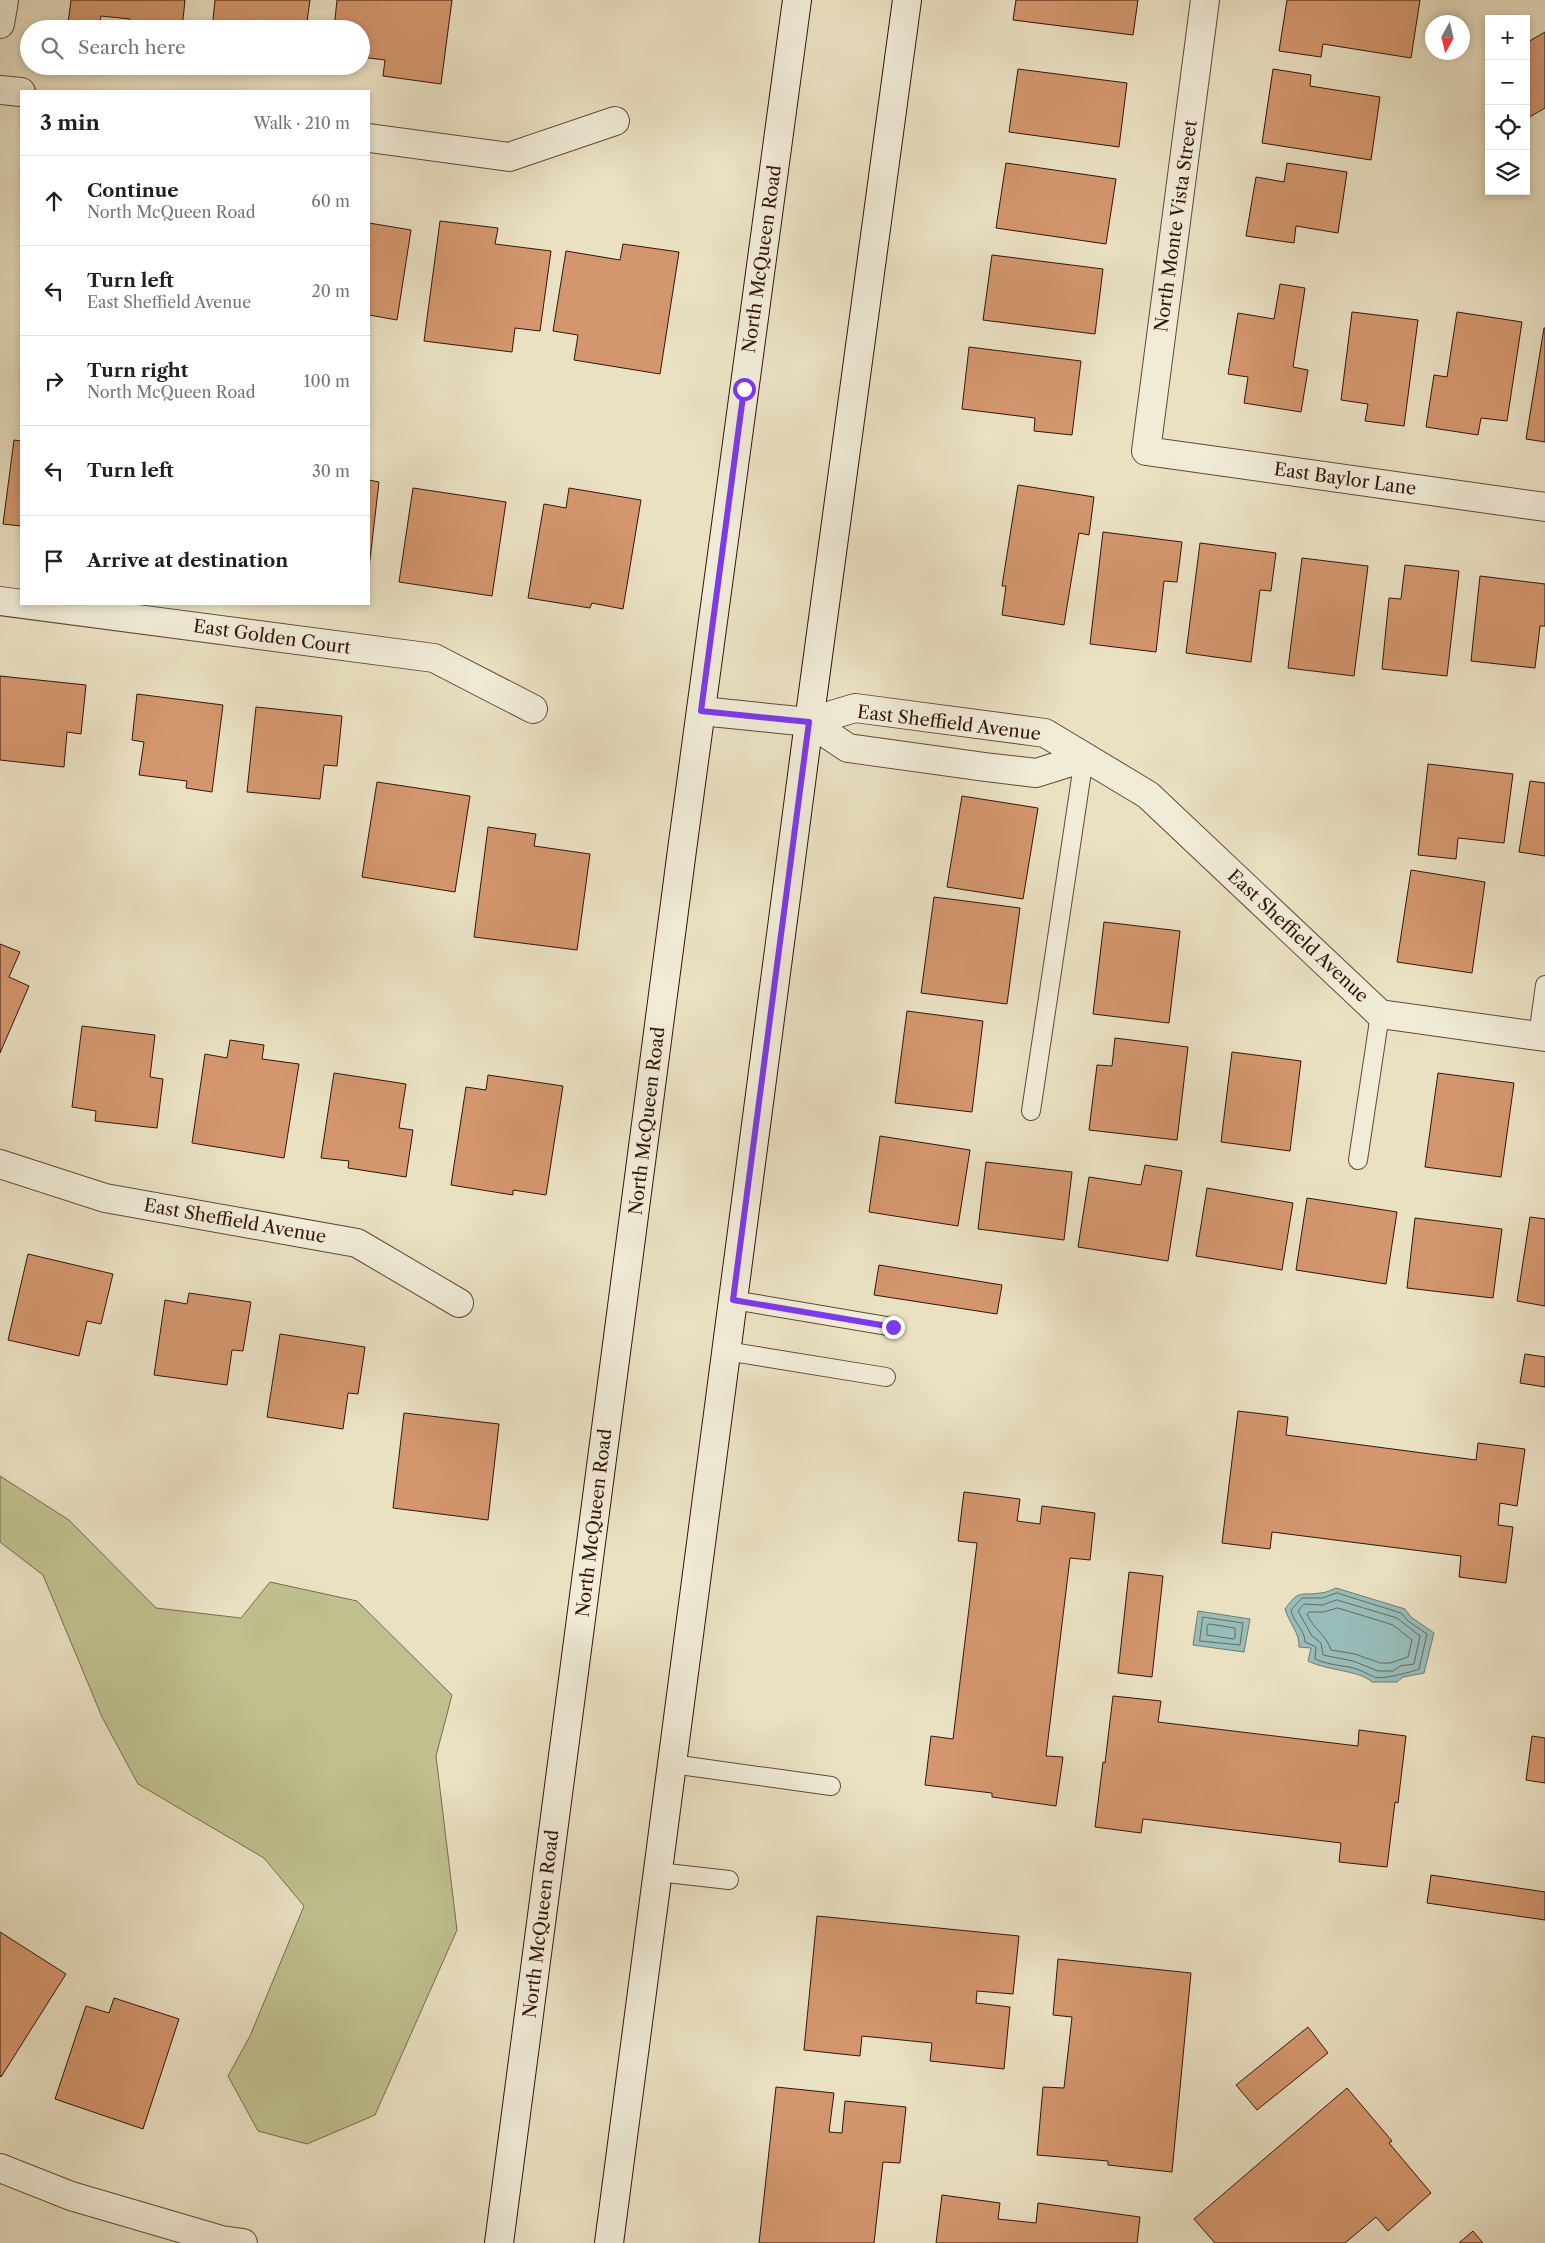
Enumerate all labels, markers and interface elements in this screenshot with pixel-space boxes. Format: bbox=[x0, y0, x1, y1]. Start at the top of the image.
north arrow bbox=[1425, 15, 1470, 60]
map controls bbox=[1485, 15, 1530, 195]
button: + bbox=[1485, 15, 1530, 60]
search box bbox=[20, 20, 370, 75]
icon: search bbox=[38, 34, 66, 62]
text: Search here bbox=[78, 36, 186, 59]
button: − bbox=[1485, 60, 1530, 105]
button: locate bbox=[1485, 105, 1530, 150]
text: 3 min bbox=[40, 110, 100, 135]
text: Walk · 210 m bbox=[254, 113, 350, 133]
street label: North Monte Vista Street bbox=[1150, 118, 1202, 333]
button: layers bbox=[1485, 150, 1530, 195]
street label: North McQueen Road bbox=[738, 164, 786, 354]
text: Continue bbox=[87, 179, 179, 202]
icon: ahead bbox=[40, 187, 68, 215]
text: 60 m bbox=[311, 191, 350, 211]
text: North McQueen Road bbox=[87, 202, 255, 222]
text: Turn left bbox=[87, 269, 174, 292]
icon: left bbox=[40, 277, 68, 305]
text: 20 m bbox=[311, 281, 350, 301]
text: East Sheffield Avenue bbox=[87, 292, 251, 312]
text: Turn right bbox=[87, 359, 188, 382]
icon: right bbox=[40, 367, 68, 395]
text: 100 m bbox=[304, 371, 350, 391]
route start bbox=[733, 378, 756, 401]
text: North McQueen Road bbox=[87, 382, 255, 402]
icon: left bbox=[40, 457, 68, 485]
street label: East Baylor Lane bbox=[1272, 458, 1418, 500]
text: Turn left bbox=[87, 459, 174, 482]
text: 30 m bbox=[312, 461, 350, 481]
icon: arrive bbox=[40, 547, 68, 575]
text: Arrive at destination bbox=[87, 549, 288, 572]
street label: East Golden Court bbox=[192, 615, 353, 659]
street label: East Sheffield Avenue bbox=[856, 701, 1042, 745]
street label: East Sheffield Avenue bbox=[1223, 865, 1373, 1007]
street label: North McQueen Road bbox=[625, 1026, 669, 1216]
street label: East Sheffield Avenue bbox=[142, 1194, 328, 1248]
route end bbox=[882, 1316, 905, 1339]
street label: North McQueen Road bbox=[572, 1428, 616, 1618]
street label: North McQueen Road bbox=[519, 1829, 563, 2019]

